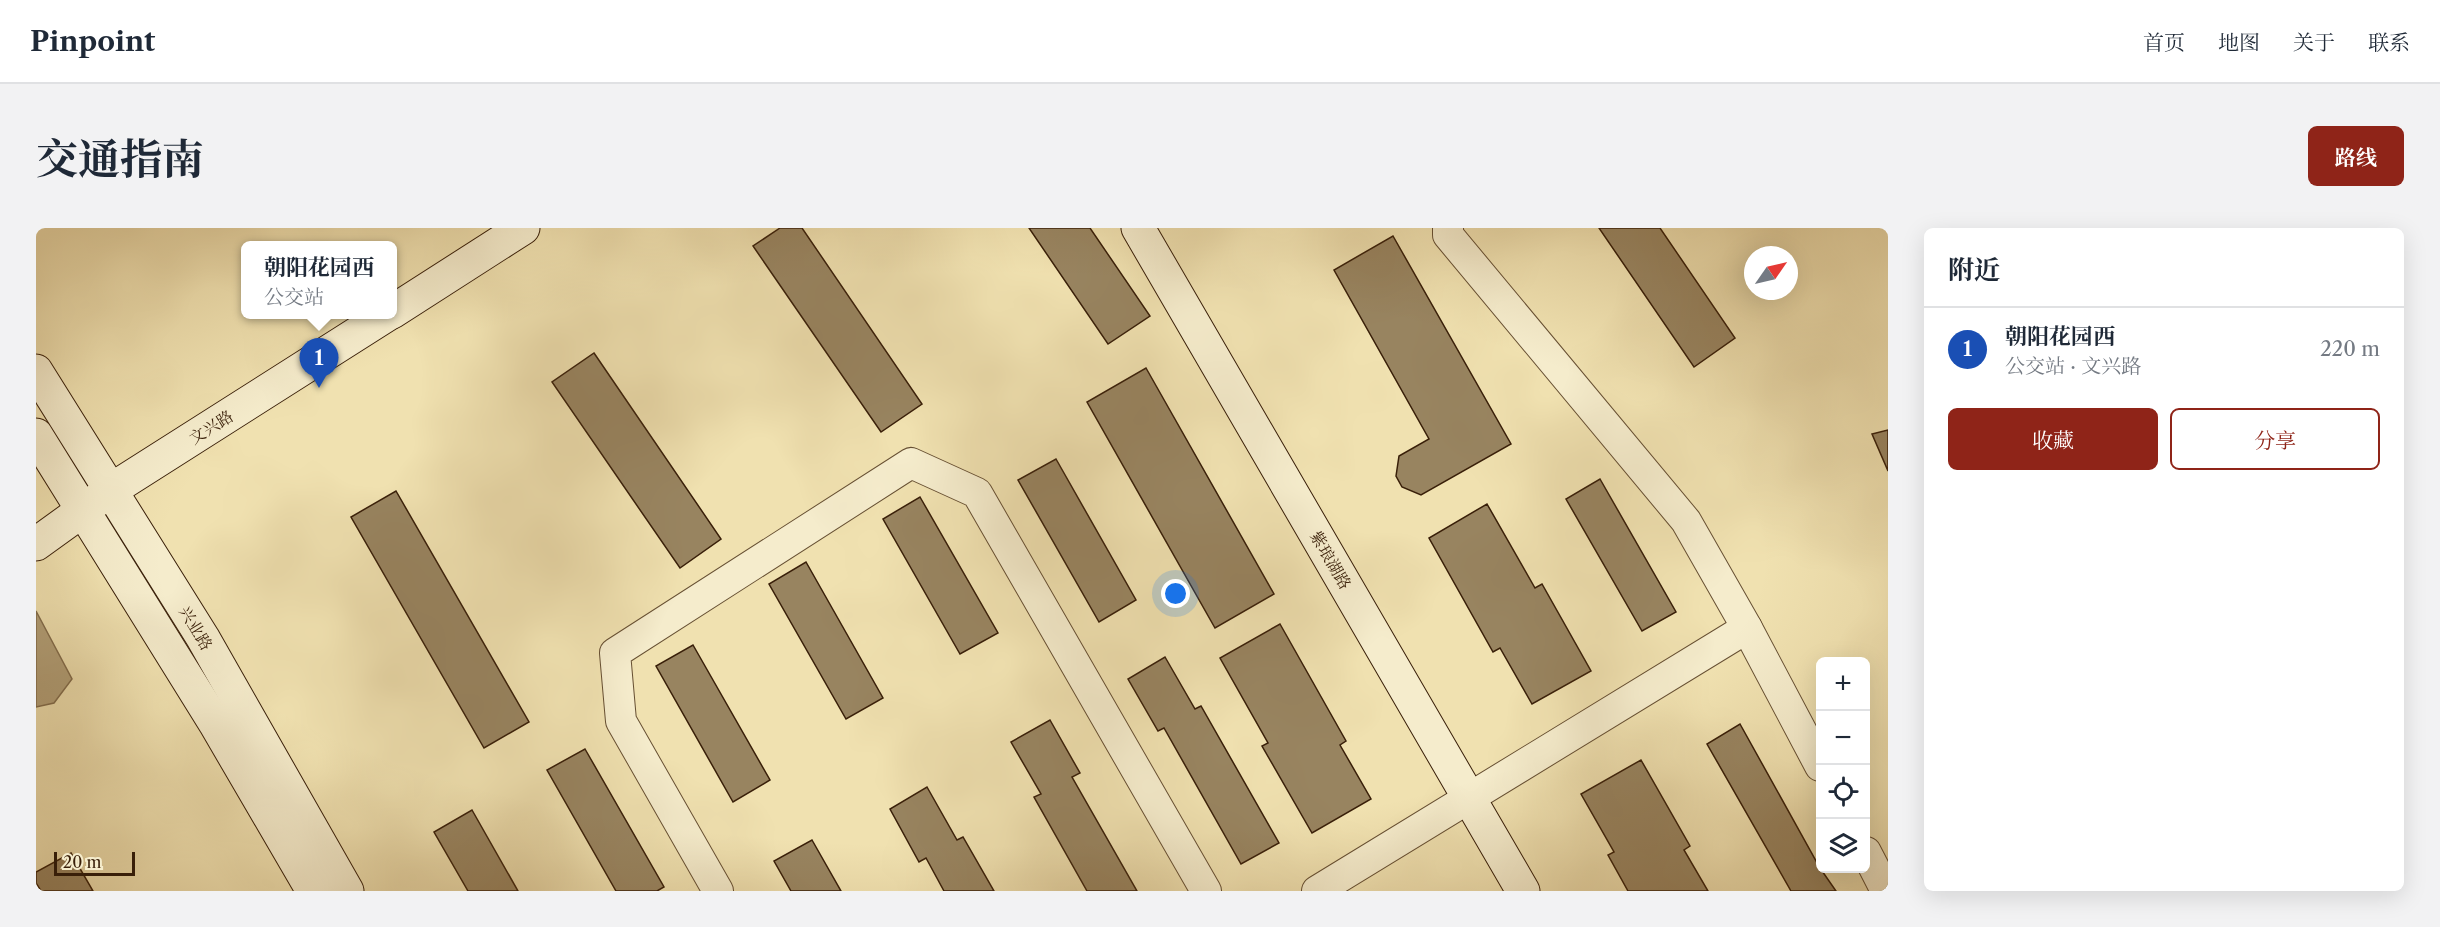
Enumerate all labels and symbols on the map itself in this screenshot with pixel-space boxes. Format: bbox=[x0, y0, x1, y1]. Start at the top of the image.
north arrow bbox=[1744, 246, 1798, 300]
pin: 1 bbox=[300, 338, 338, 388]
street label: 文兴路 bbox=[185, 406, 237, 448]
street label: 紫琅湖路 bbox=[1306, 527, 1356, 593]
your location bbox=[1161, 579, 1190, 608]
street label: 兴业路 bbox=[175, 602, 217, 654]
scale bar bbox=[54, 849, 135, 876]

